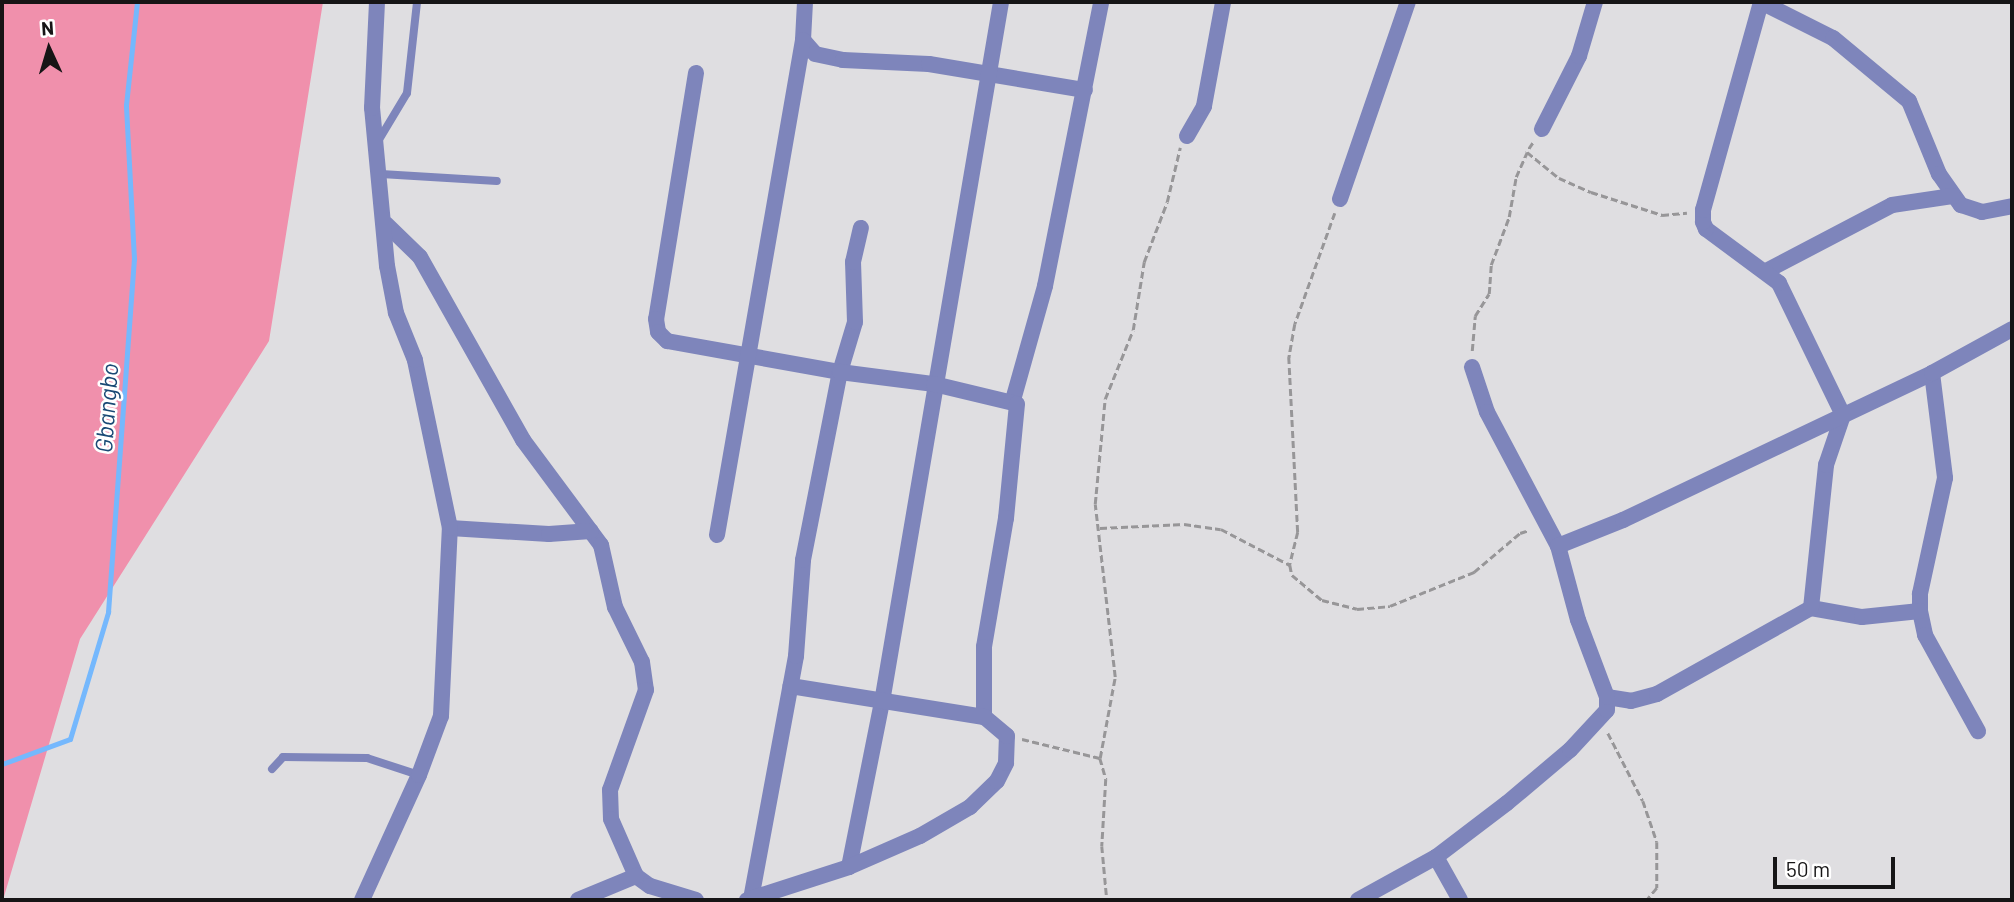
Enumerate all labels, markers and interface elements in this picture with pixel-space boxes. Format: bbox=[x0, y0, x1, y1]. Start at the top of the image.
north arrow bbox=[14, 14, 84, 84]
text: N bbox=[40, 16, 55, 39]
water label: Gbangbo bbox=[88, 362, 124, 454]
scale bar bbox=[1776, 842, 1898, 886]
text: 50 m bbox=[1786, 856, 1830, 881]

